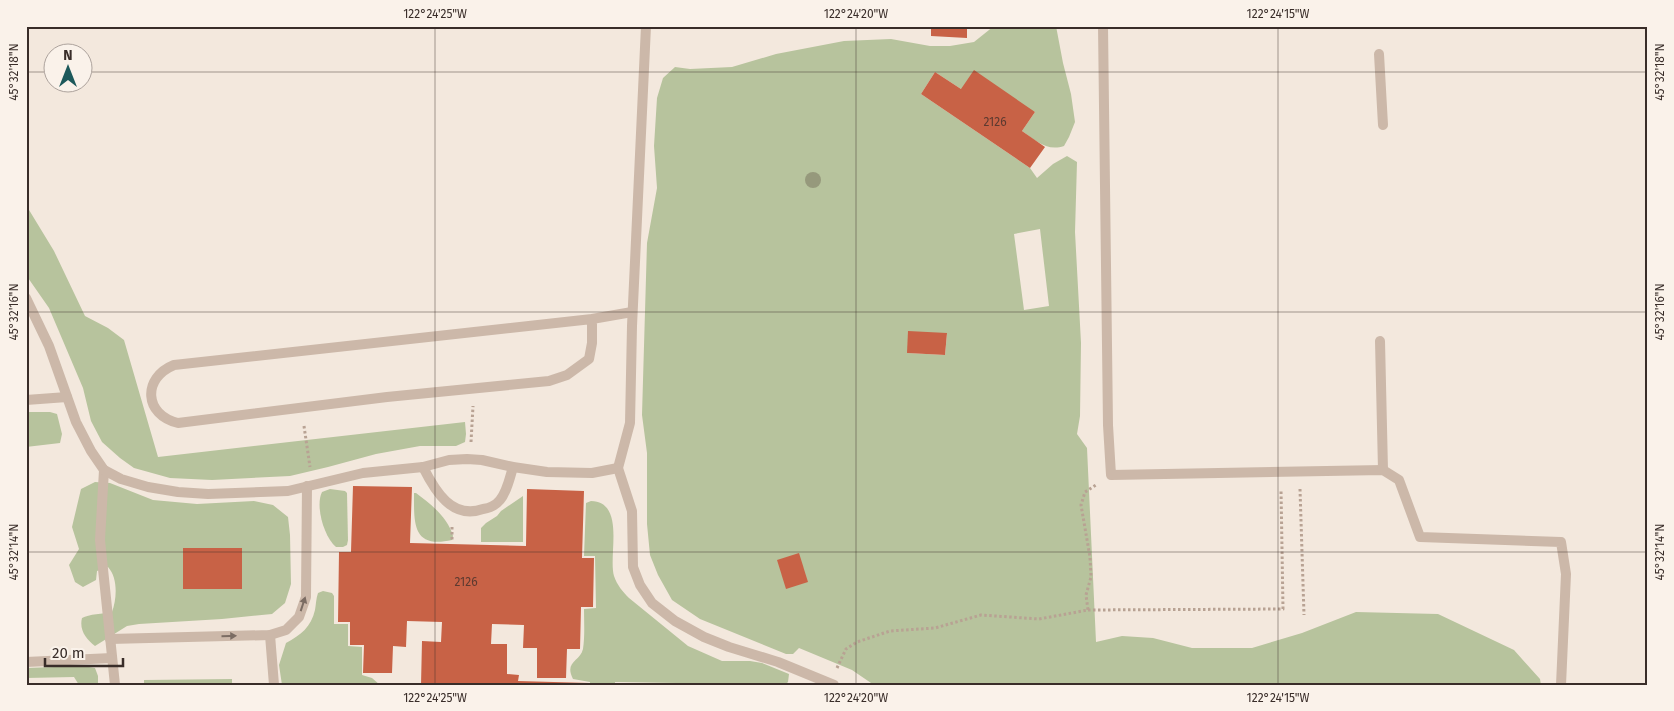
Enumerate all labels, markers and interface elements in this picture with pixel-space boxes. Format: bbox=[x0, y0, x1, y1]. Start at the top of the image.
text: 122°24'25"W bbox=[403, 7, 467, 21]
text: 122°24'20"W bbox=[824, 7, 888, 21]
text: 122°24'15"W bbox=[1247, 7, 1310, 21]
north arrow bbox=[42, 42, 92, 92]
text: 45°32'18"N bbox=[7, 43, 21, 101]
text: 45°32'18"N bbox=[1653, 43, 1667, 101]
text: N bbox=[63, 47, 73, 64]
house number: 2126 bbox=[983, 115, 1007, 129]
text: 45°32'16"N bbox=[7, 283, 21, 341]
text: 45°32'16"N bbox=[1653, 283, 1667, 341]
text: 45°32'14"N bbox=[7, 524, 21, 580]
text: 45°32'14"N bbox=[1653, 524, 1667, 580]
house number: 2126 bbox=[454, 575, 478, 589]
one-way arrow bbox=[300, 596, 307, 611]
one-way arrow bbox=[221, 632, 237, 640]
scale bar bbox=[45, 636, 122, 668]
text: 20 m bbox=[52, 644, 85, 662]
text: 122°24'25"W bbox=[403, 691, 467, 705]
text: 122°24'20"W bbox=[824, 691, 888, 705]
text: 122°24'15"W bbox=[1247, 691, 1310, 705]

